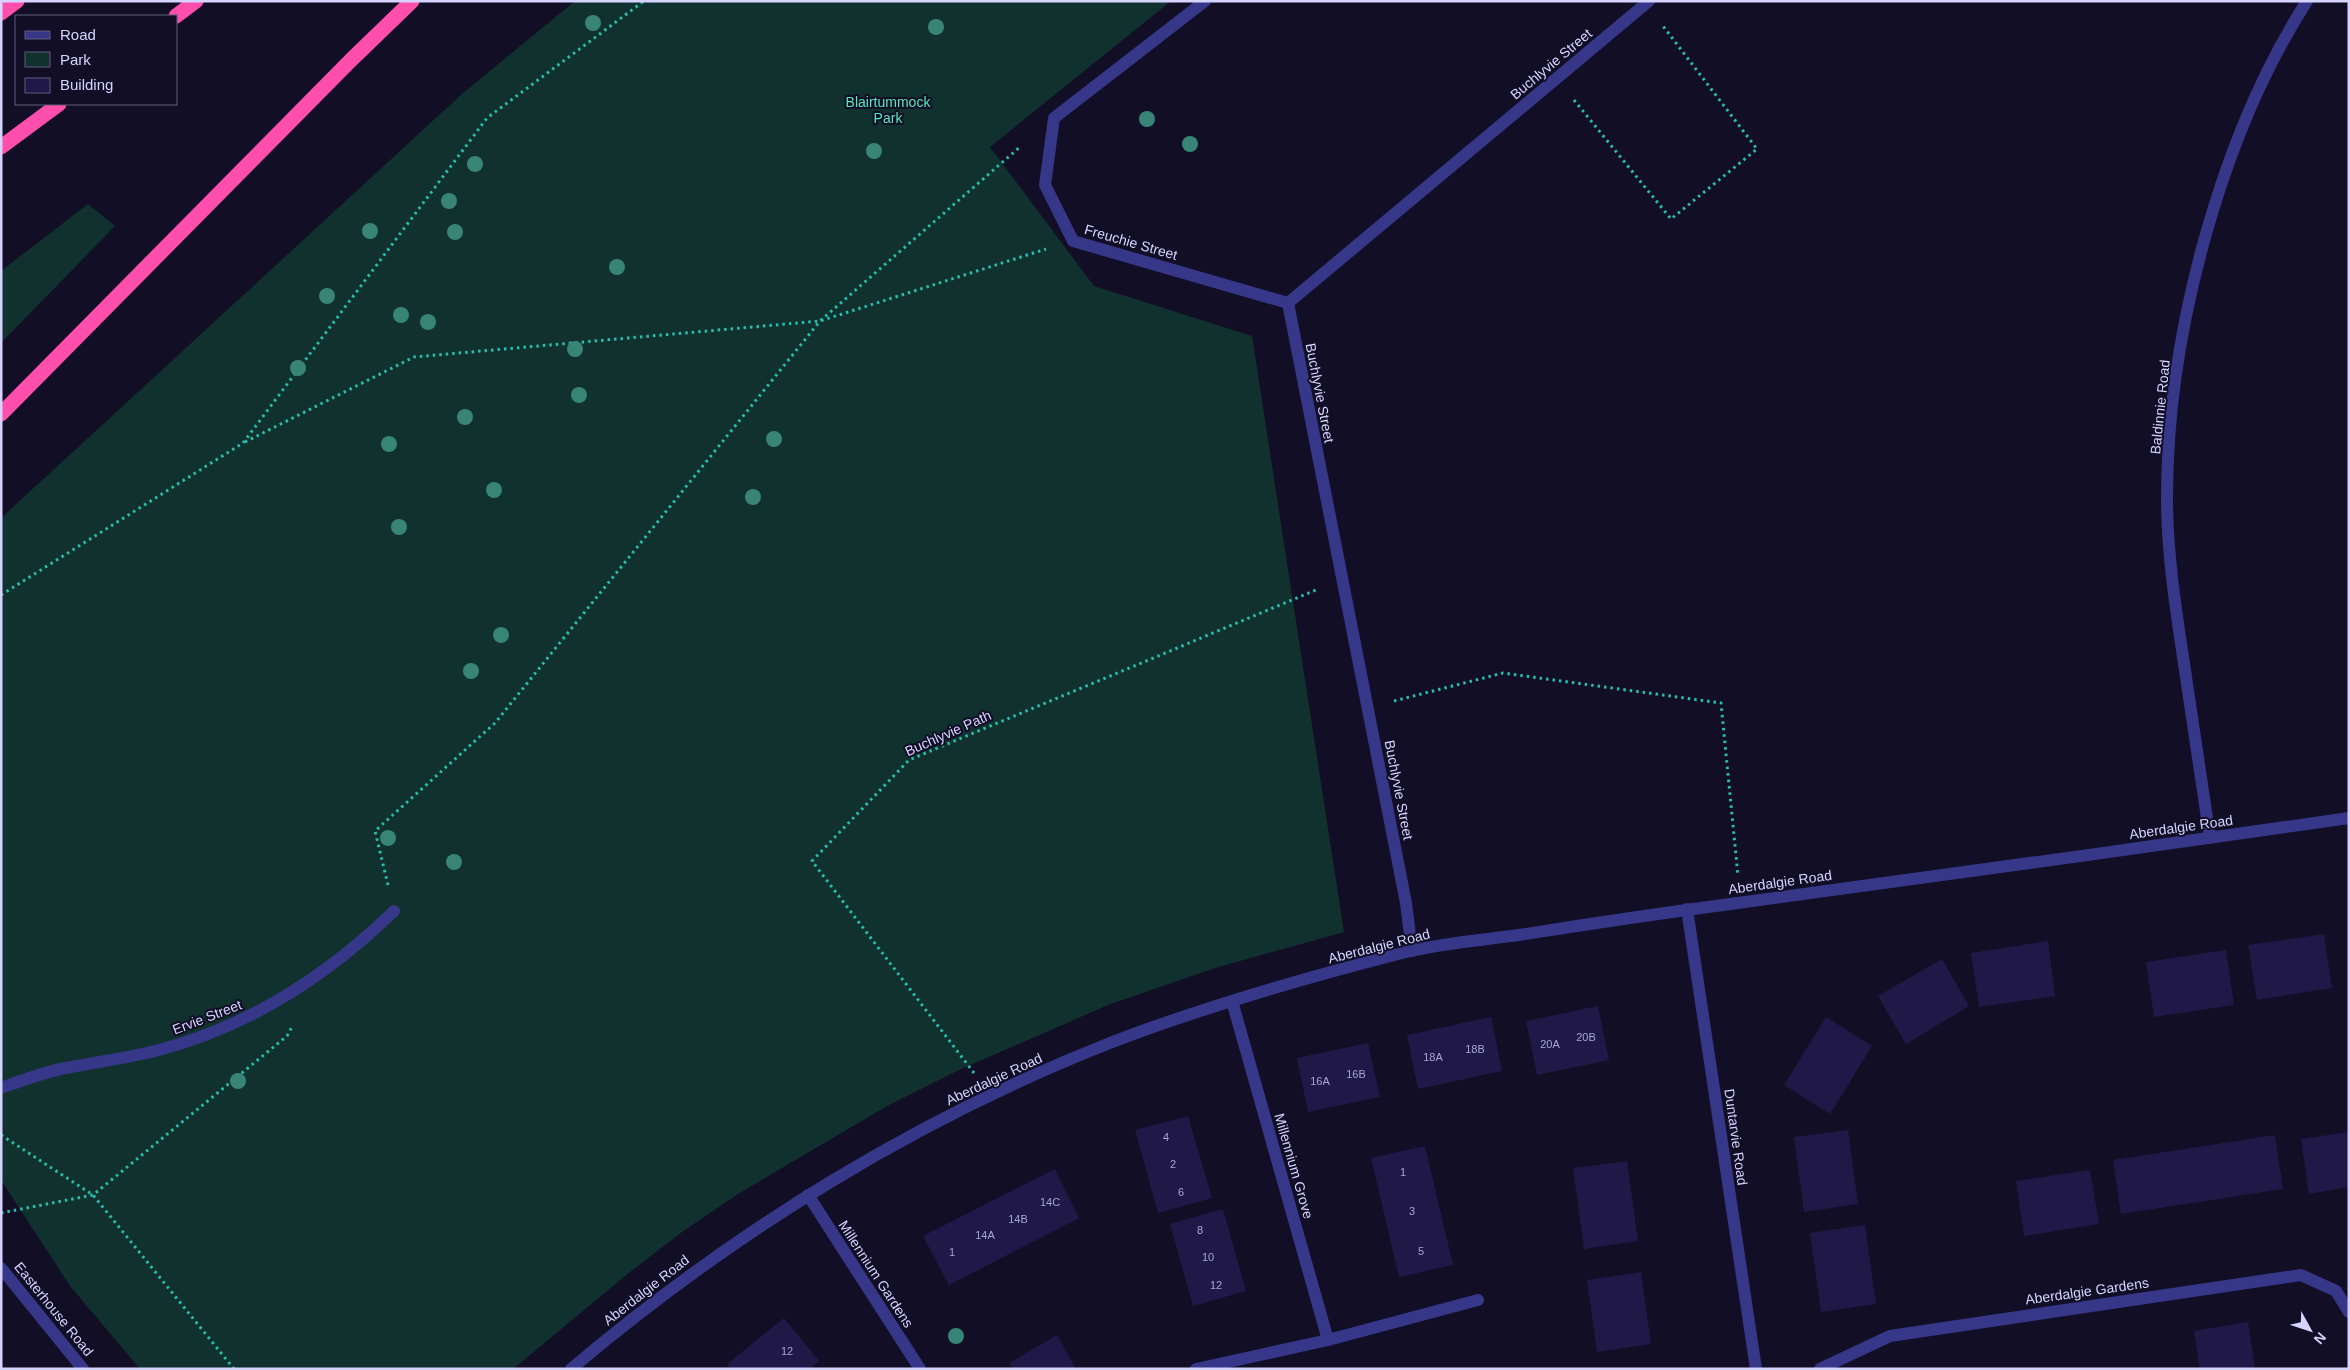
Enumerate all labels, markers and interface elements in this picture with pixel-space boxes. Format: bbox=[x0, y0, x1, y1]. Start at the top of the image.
legend bbox=[15, 15, 178, 105]
street label: Buchlyvie Street bbox=[1507, 25, 1595, 103]
text: Road bbox=[60, 26, 96, 43]
text: Park bbox=[60, 51, 91, 68]
text: Building bbox=[60, 76, 113, 93]
park label: Blairtummock Park bbox=[846, 94, 931, 126]
street label: Freuchie Street bbox=[1083, 221, 1179, 263]
street label: Buchlyvie Street bbox=[1302, 342, 1338, 444]
street label: Baldinnie Road bbox=[2147, 359, 2173, 455]
street label: Buchlyvie Path bbox=[902, 707, 994, 759]
street label: Buchlyvie Street bbox=[1381, 739, 1417, 841]
street label: Aberdalgie Road bbox=[2128, 812, 2234, 842]
street label: Aberdalgie Road bbox=[1727, 867, 1833, 897]
street label: Aberdalgie Road bbox=[1326, 926, 1432, 966]
street label: Ervie Street bbox=[170, 996, 244, 1038]
house number: 20B bbox=[1576, 1031, 1596, 1043]
house number: 20A bbox=[1540, 1038, 1560, 1050]
house number: 18B bbox=[1465, 1043, 1485, 1055]
street label: Aberdalgie Road bbox=[943, 1050, 1045, 1108]
house number: 18A bbox=[1423, 1051, 1443, 1063]
house number: 16B bbox=[1346, 1068, 1366, 1080]
house number: 16A bbox=[1310, 1075, 1330, 1087]
street label: Duntarvie Road bbox=[1721, 1088, 1751, 1186]
street label: Millennium Grove bbox=[1271, 1111, 1317, 1221]
house number: 4 bbox=[1163, 1131, 1169, 1143]
house number: 2 bbox=[1170, 1158, 1176, 1170]
house number: 1 bbox=[1400, 1166, 1406, 1178]
house number: 6 bbox=[1178, 1186, 1184, 1198]
house number: 14C bbox=[1040, 1196, 1060, 1208]
house number: 3 bbox=[1409, 1205, 1415, 1217]
house number: 14B bbox=[1008, 1213, 1028, 1225]
street label: Millennium Gardens bbox=[835, 1217, 917, 1331]
house number: 8 bbox=[1197, 1224, 1203, 1236]
house number: 14A bbox=[975, 1229, 995, 1241]
house number: 5 bbox=[1418, 1245, 1424, 1257]
house number: 1 bbox=[949, 1246, 955, 1258]
house number: 10 bbox=[1202, 1251, 1214, 1263]
street label: Aberdalgie Road bbox=[600, 1252, 692, 1328]
street label: Easterhouse Road bbox=[11, 1259, 97, 1359]
street label: Aberdalgie Gardens bbox=[2024, 1274, 2150, 1308]
house number: 12 bbox=[1210, 1279, 1222, 1291]
north arrow bbox=[2285, 1305, 2335, 1355]
text: N bbox=[2311, 1329, 2329, 1347]
house number: 12 bbox=[781, 1345, 793, 1357]

